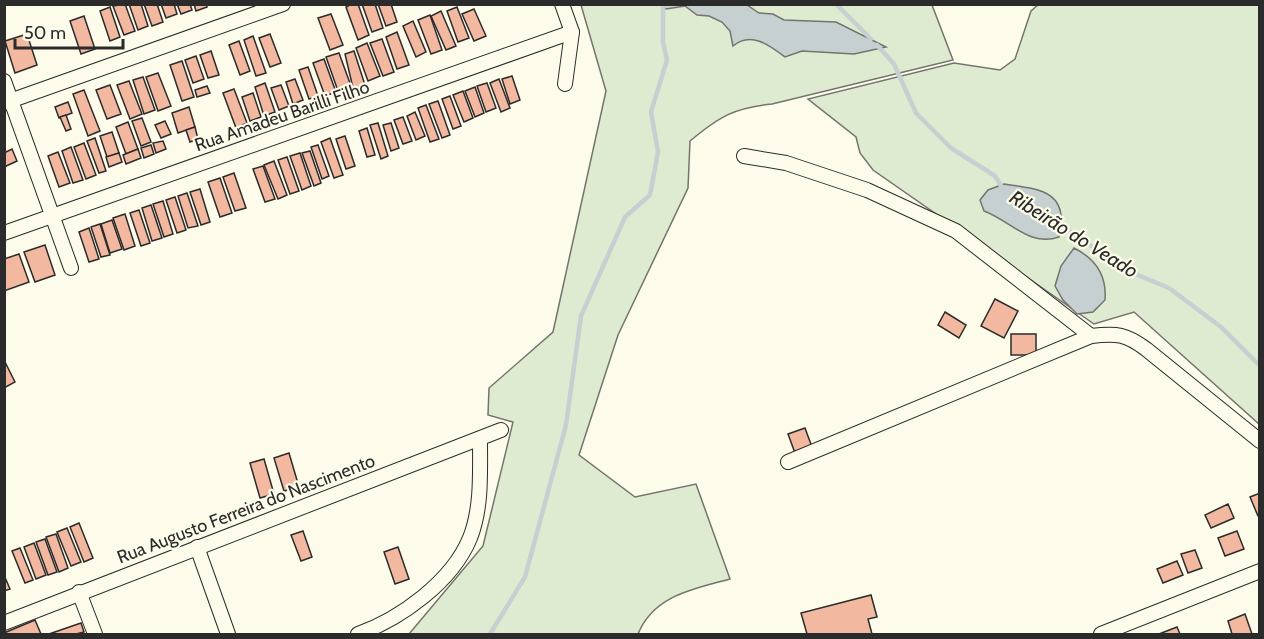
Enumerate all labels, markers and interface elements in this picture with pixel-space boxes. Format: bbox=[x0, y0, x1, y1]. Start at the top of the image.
scale bar bbox=[15, 12, 123, 50]
text: 50 m bbox=[24, 22, 66, 44]
street label: Rua Amadeu Barilli Filho bbox=[192, 76, 372, 156]
water label: Ribeirão do Veado bbox=[1005, 185, 1143, 283]
street label: Rua Augusto Ferreira do Nascimento bbox=[114, 450, 378, 568]

